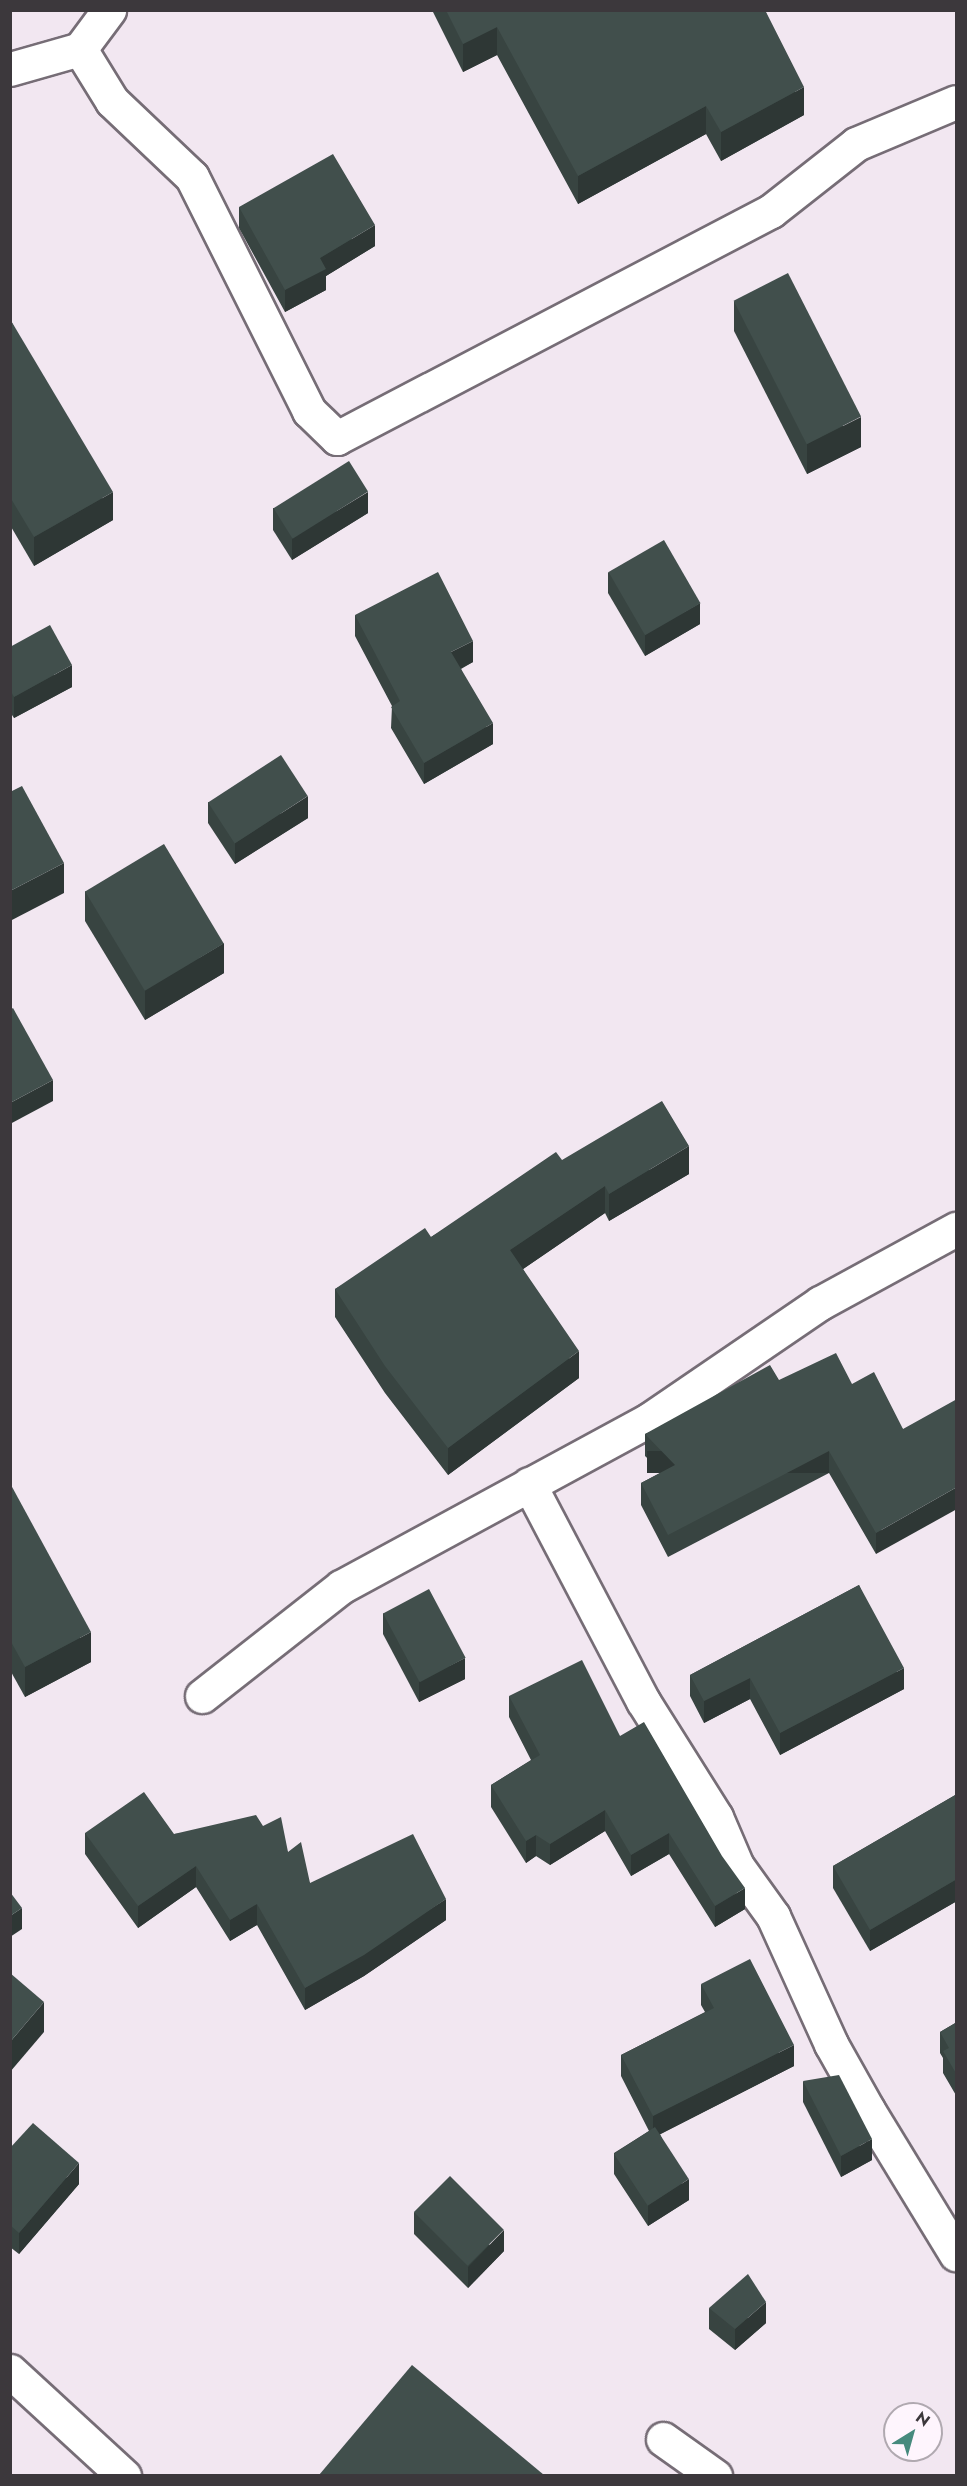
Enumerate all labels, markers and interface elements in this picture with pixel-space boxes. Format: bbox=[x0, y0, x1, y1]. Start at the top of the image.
north arrow bbox=[883, 2402, 943, 2462]
text: N bbox=[911, 2406, 935, 2432]

